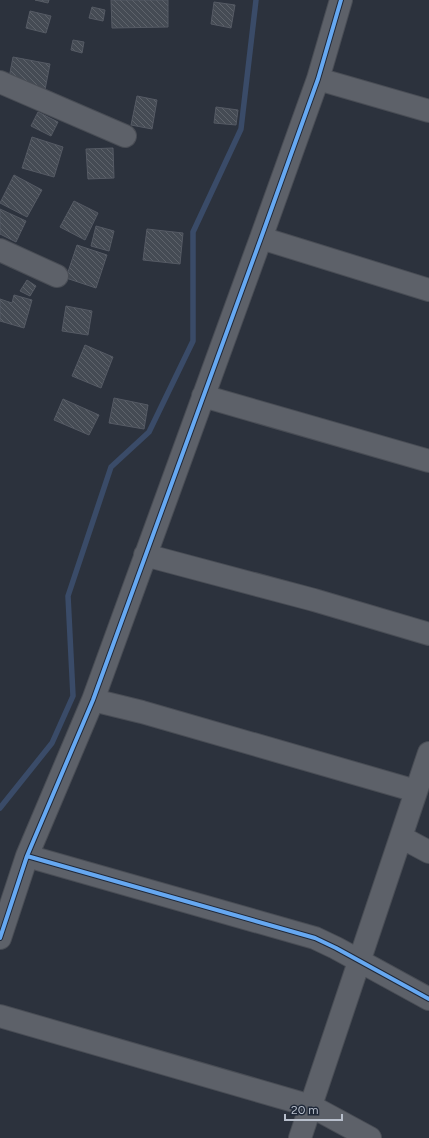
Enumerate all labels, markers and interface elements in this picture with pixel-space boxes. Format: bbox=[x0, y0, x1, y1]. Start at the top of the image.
scale bar bbox=[285, 1096, 342, 1122]
text: 20 m bbox=[291, 1103, 319, 1117]

